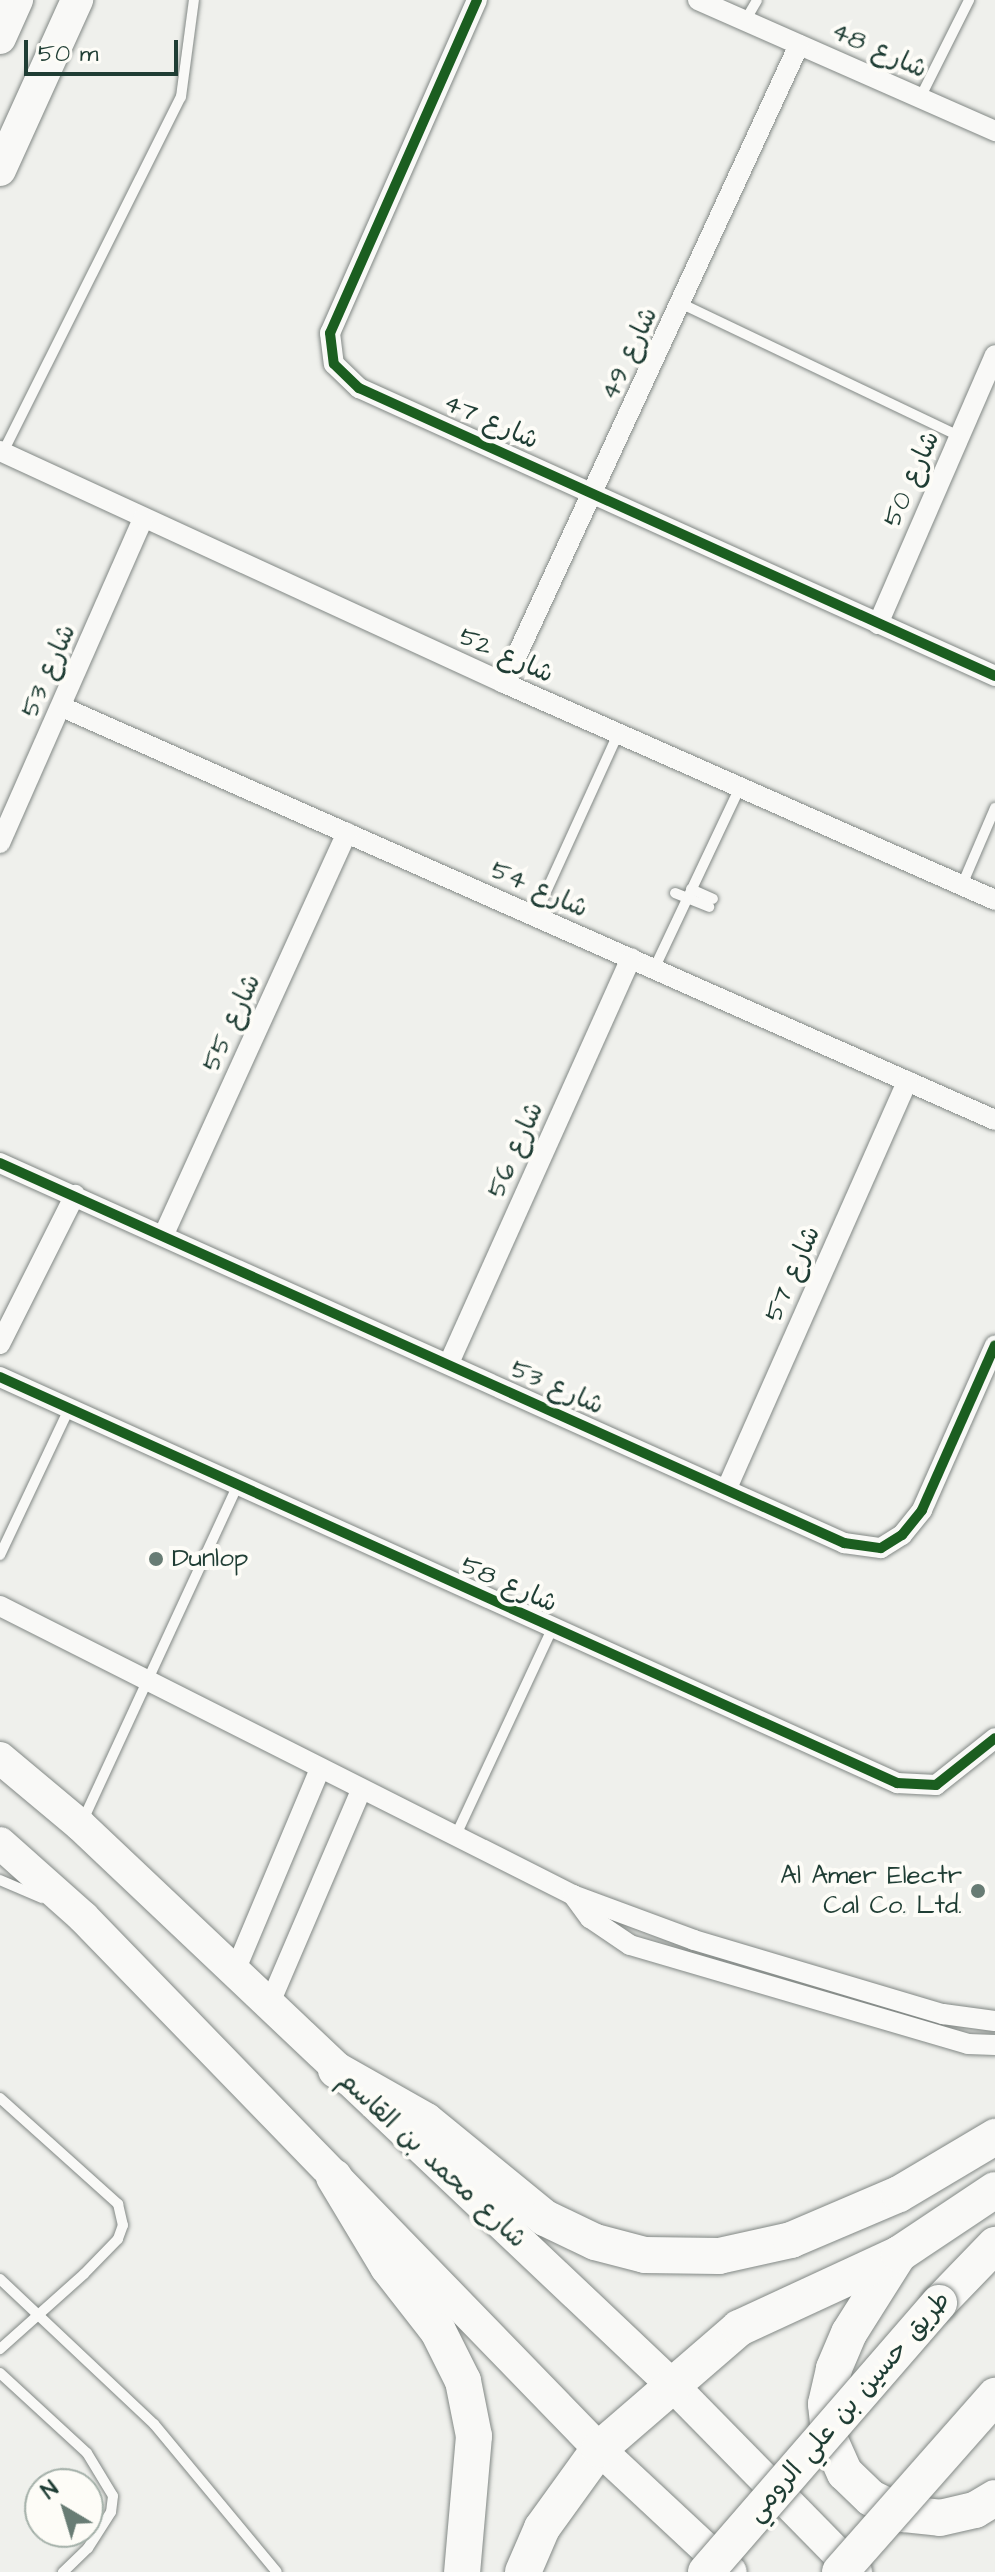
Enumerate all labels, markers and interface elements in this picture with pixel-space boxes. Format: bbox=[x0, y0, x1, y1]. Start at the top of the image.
street label: شارع 48 bbox=[826, 16, 932, 86]
scale bar bbox=[28, 24, 182, 74]
text: 50 m bbox=[38, 37, 98, 71]
street label: شارع 49 bbox=[595, 302, 665, 406]
street label: شارع 47 bbox=[439, 387, 543, 457]
street label: شارع 50 bbox=[877, 426, 947, 532]
street label: شارع 53 bbox=[15, 620, 83, 722]
street label: شارع 52 bbox=[454, 621, 558, 691]
street label: شارع 54 bbox=[486, 855, 592, 925]
street label: شارع 55 bbox=[196, 970, 268, 1076]
street label: شارع 56 bbox=[481, 1097, 551, 1203]
street label: شارع 57 bbox=[758, 1221, 828, 1327]
street label: شارع 53 bbox=[506, 1354, 608, 1422]
place label: Dunlop bbox=[172, 1543, 248, 1575]
marker: Dunlop bbox=[147, 1550, 165, 1568]
street label: شارع 58 bbox=[456, 1550, 562, 1620]
place label: Al Amer Electr Cal Co. Ltd. bbox=[780, 1860, 962, 1922]
marker: Al Amer Electr Cal Co. Ltd. bbox=[969, 1882, 987, 1900]
street label: شارع محمد بن القاسم bbox=[332, 2065, 532, 2255]
street label: طريق حسين بن علي الرومي bbox=[740, 2285, 958, 2529]
north arrow bbox=[24, 2468, 104, 2548]
text: N bbox=[35, 2474, 65, 2507]

